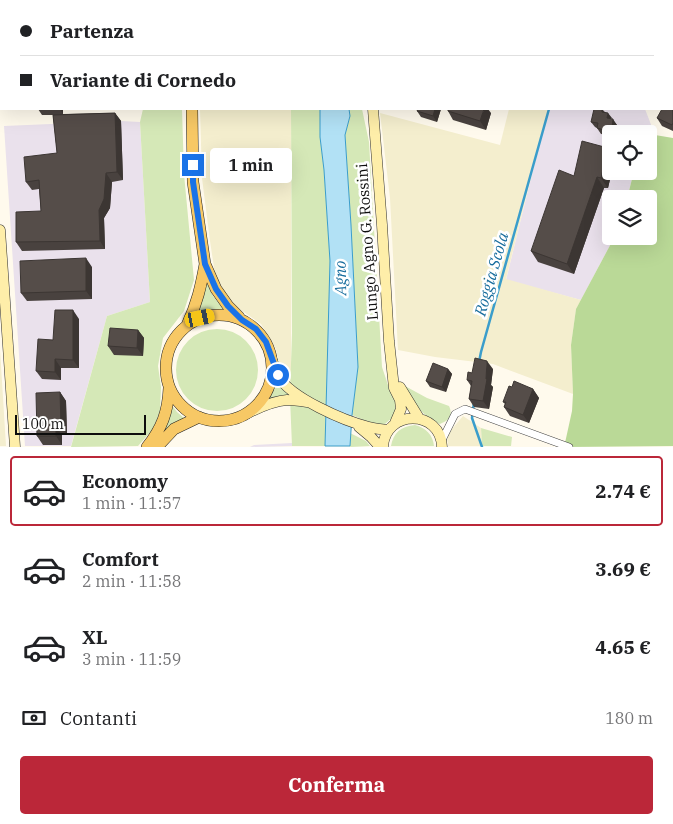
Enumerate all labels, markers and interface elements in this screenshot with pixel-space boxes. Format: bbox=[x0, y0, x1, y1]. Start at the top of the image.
text: Partenza bbox=[50, 19, 134, 43]
text: Variante di Cornedo bbox=[50, 68, 236, 92]
map controls bbox=[602, 125, 657, 245]
button: locate bbox=[602, 125, 657, 180]
callout: 1 min bbox=[210, 148, 293, 182]
route end bbox=[182, 154, 204, 176]
text: 1 min bbox=[229, 155, 273, 175]
street label: Lungo Agno G. Rossini bbox=[352, 163, 382, 321]
button: layers bbox=[602, 190, 657, 245]
water label: Roggia Scola bbox=[469, 230, 513, 319]
water label: Agno bbox=[330, 260, 350, 297]
car bbox=[183, 308, 216, 328]
route start bbox=[267, 364, 289, 386]
scale bar bbox=[15, 412, 146, 435]
text: 100 m bbox=[22, 415, 64, 433]
icon: car bbox=[22, 469, 67, 514]
text: Economy bbox=[82, 469, 168, 493]
text: 2.74 € bbox=[595, 479, 651, 503]
text: 1 min · 11:57 bbox=[82, 493, 181, 513]
icon: car bbox=[22, 547, 67, 592]
text: Comfort bbox=[82, 547, 159, 571]
text: 3.69 € bbox=[595, 557, 651, 581]
text: 2 min · 11:58 bbox=[82, 571, 181, 591]
icon: car bbox=[22, 625, 67, 670]
text: XL bbox=[82, 625, 108, 649]
text: 4.65 € bbox=[595, 635, 651, 659]
text: 3 min · 11:59 bbox=[82, 649, 181, 669]
icon: cash bbox=[20, 704, 48, 732]
text: Contanti bbox=[60, 706, 137, 730]
text: 180 m bbox=[605, 708, 653, 728]
button: Conferma bbox=[20, 756, 653, 814]

